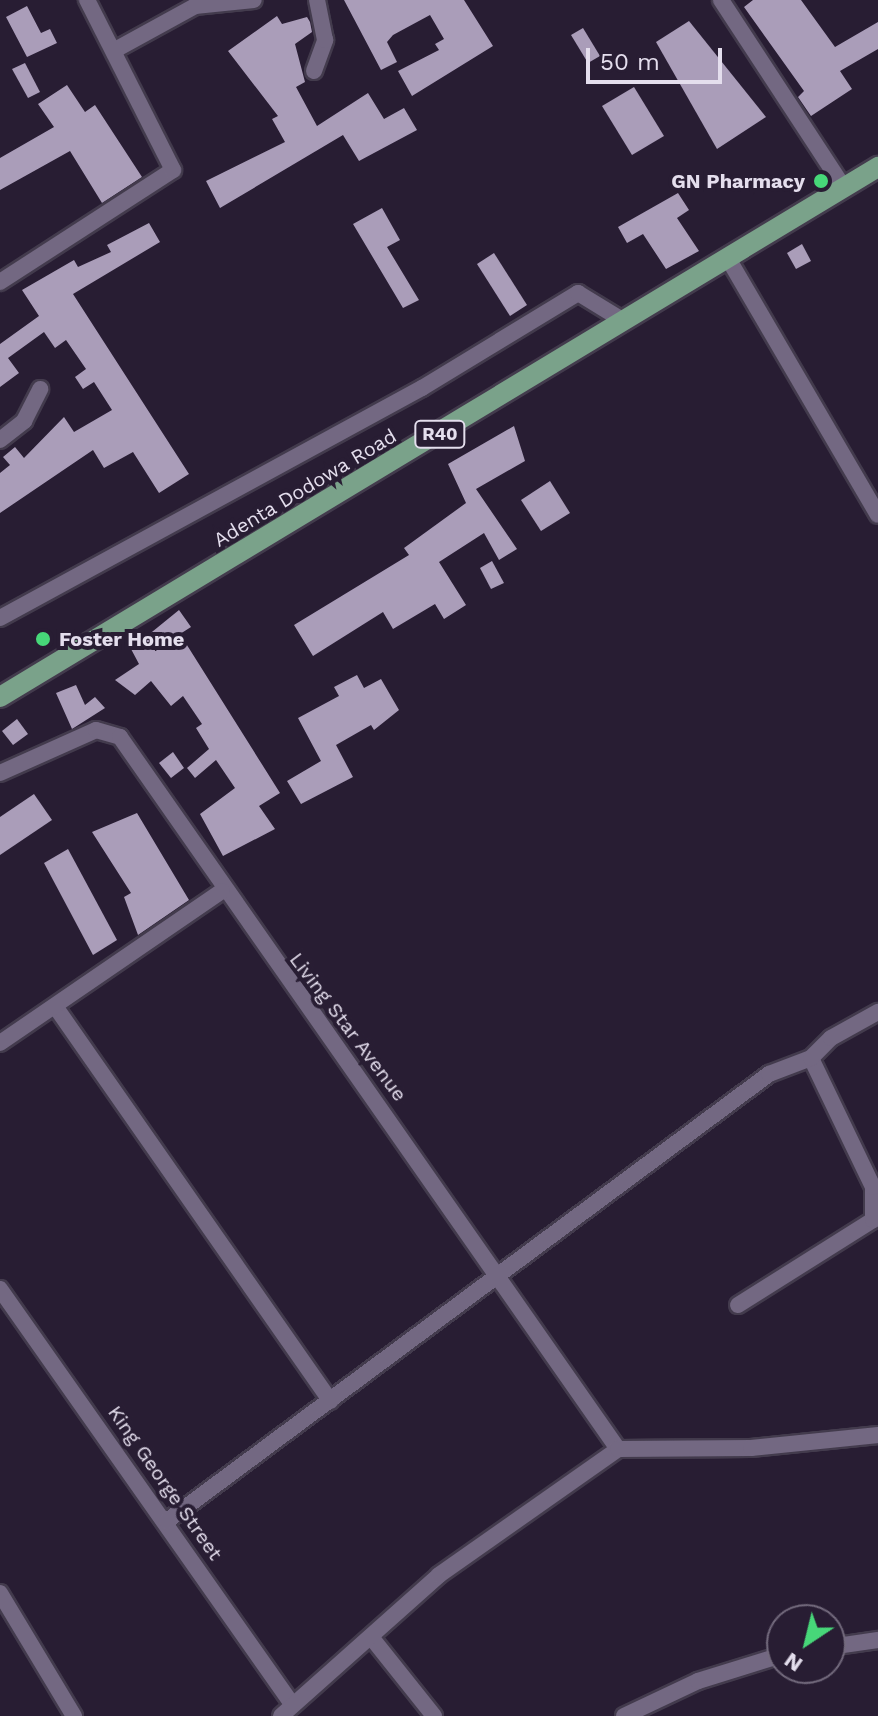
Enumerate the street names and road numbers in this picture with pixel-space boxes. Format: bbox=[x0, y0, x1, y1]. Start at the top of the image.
road number: R40 bbox=[414, 420, 466, 448]
street label: Adenta Dodowa Road bbox=[209, 424, 401, 552]
street label: Living Star Avenue bbox=[284, 947, 412, 1107]
street label: King George Street bbox=[103, 1401, 227, 1565]

